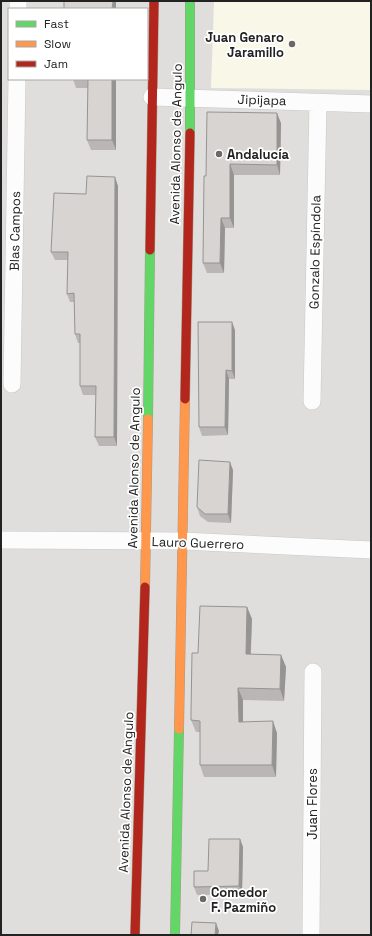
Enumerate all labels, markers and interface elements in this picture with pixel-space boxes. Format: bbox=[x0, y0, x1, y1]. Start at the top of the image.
legend bbox=[8, 8, 148, 80]
text: Fast bbox=[44, 16, 69, 32]
place label: Juan Genaro Jaramillo bbox=[205, 29, 284, 61]
text: Slow bbox=[44, 36, 71, 52]
marker: Juan Genaro Jaramillo bbox=[287, 39, 297, 49]
text: Jam bbox=[44, 56, 68, 72]
street label: Avenida Alonso de Angulo bbox=[166, 63, 186, 225]
street label: Jipijapa bbox=[237, 91, 287, 109]
place label: Andalucía bbox=[227, 146, 290, 163]
marker: Andalucía bbox=[214, 149, 224, 159]
street label: Blas Campos bbox=[6, 191, 24, 271]
street label: Gonzalo Espíndola bbox=[306, 194, 325, 309]
street label: Avenida Alonso de Angulo bbox=[124, 387, 144, 549]
street label: Lauro Guerrero bbox=[151, 533, 245, 553]
street label: Avenida Alonso de Angulo bbox=[115, 711, 137, 873]
street label: Juan Flores bbox=[304, 768, 321, 840]
place label: Comedor F. Pazmiño bbox=[211, 884, 276, 916]
marker: Comedor F. Pazmiño bbox=[198, 894, 208, 904]

